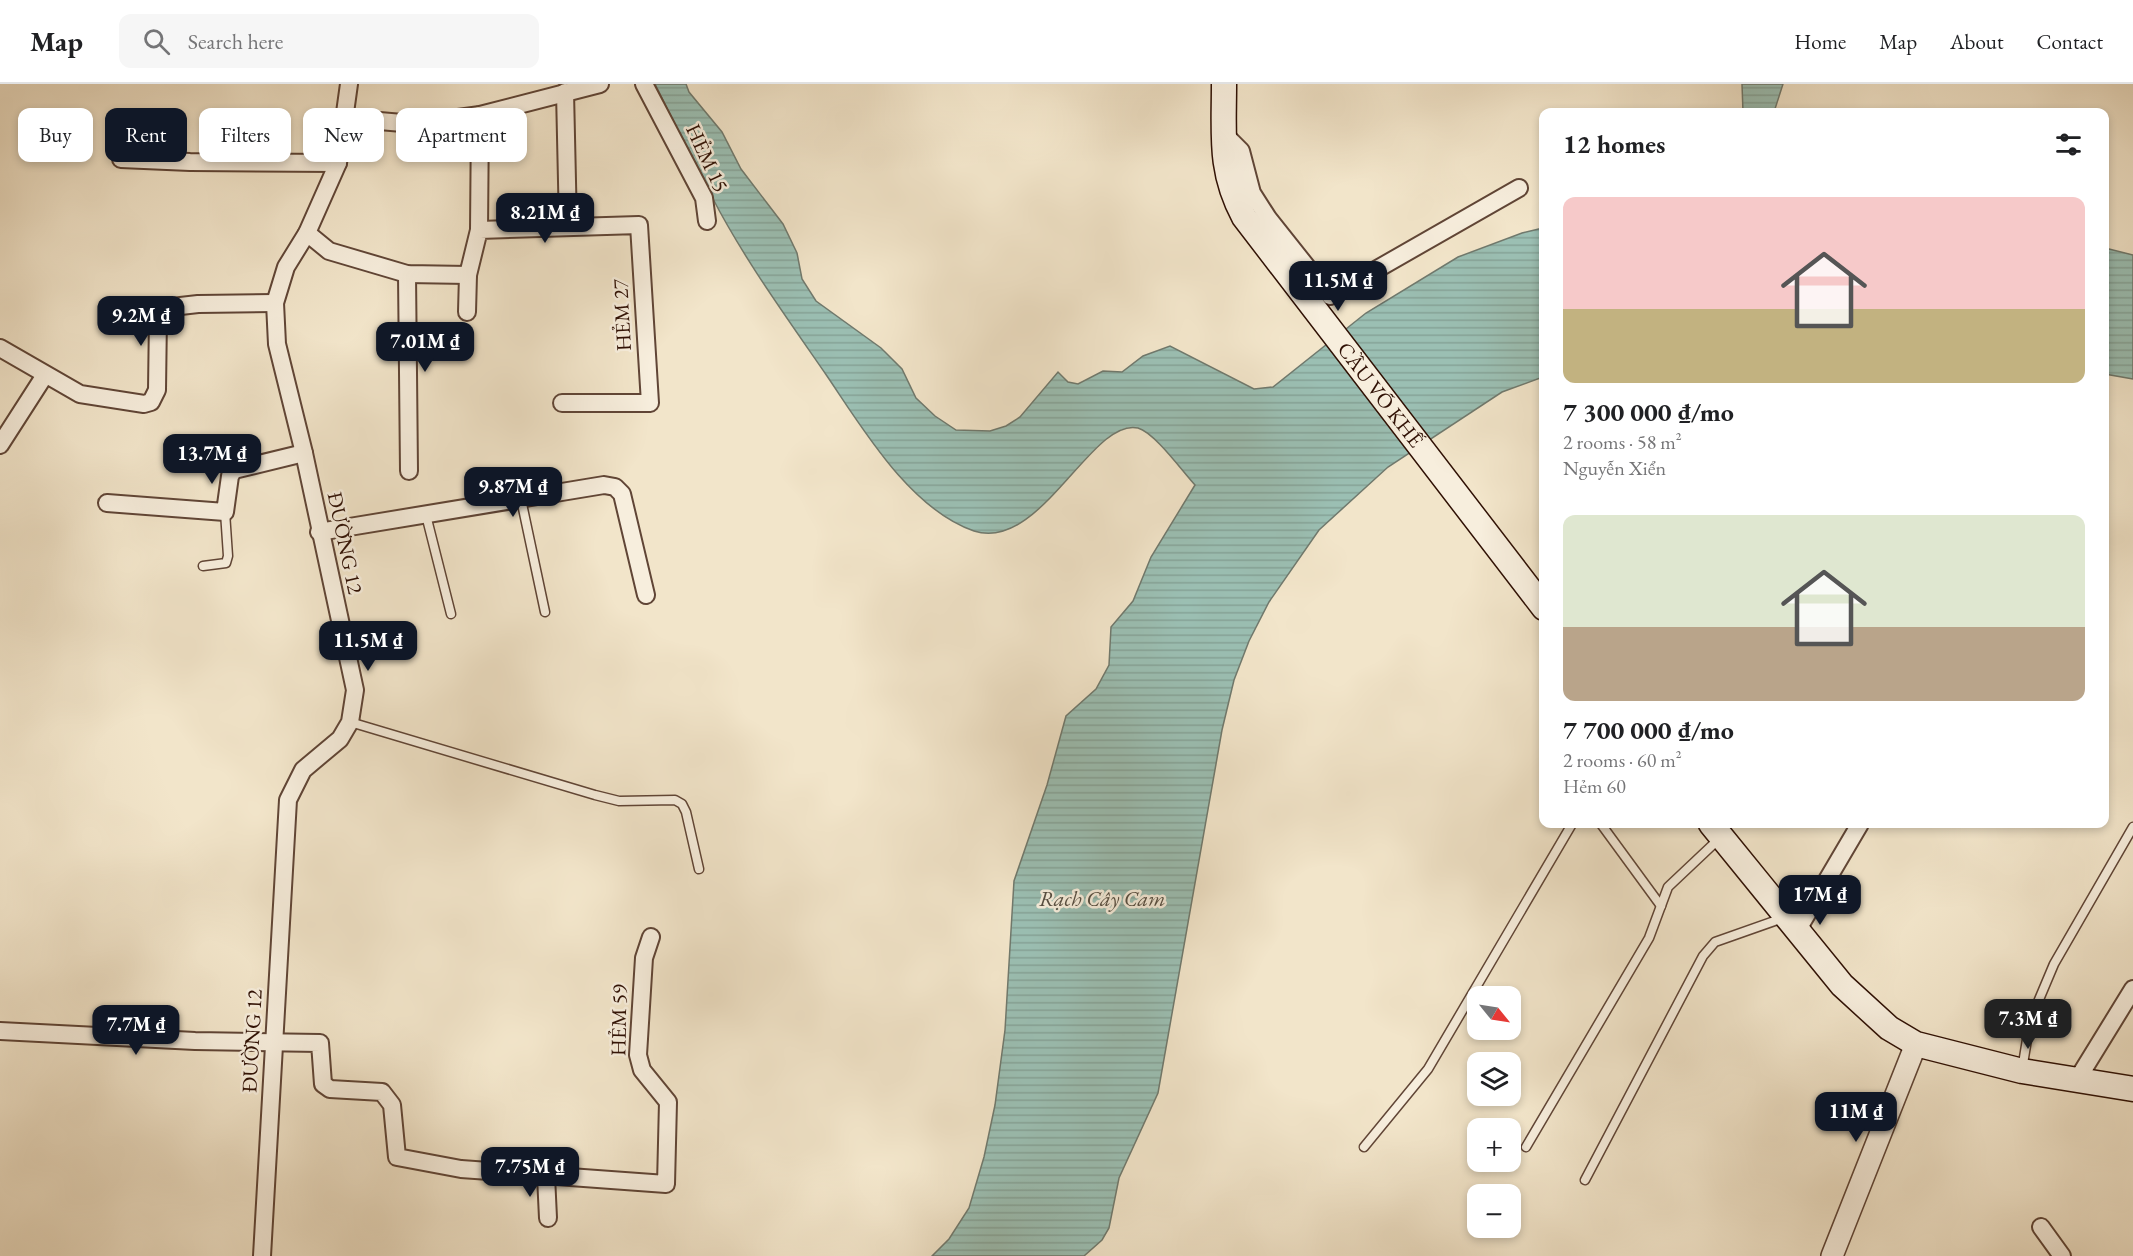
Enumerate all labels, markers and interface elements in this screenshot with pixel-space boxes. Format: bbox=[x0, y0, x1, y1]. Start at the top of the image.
search box bbox=[119, 14, 539, 68]
text: Map bbox=[30, 23, 83, 59]
icon: search bbox=[140, 25, 173, 58]
text: Search here bbox=[188, 27, 283, 56]
text: Home bbox=[1794, 28, 1846, 55]
text: Map bbox=[1879, 28, 1917, 55]
text: About bbox=[1950, 28, 2003, 55]
text: Contact bbox=[2036, 28, 2103, 55]
chip: Buy bbox=[18, 108, 93, 162]
chip: Rent bbox=[105, 108, 187, 162]
chip: Filters bbox=[199, 108, 291, 162]
chip: New bbox=[303, 108, 384, 162]
chip: Apartment bbox=[396, 108, 527, 162]
street label: HẺM 15 bbox=[680, 119, 735, 196]
text: 12 homes bbox=[1563, 127, 1665, 161]
icon: filters bbox=[2052, 128, 2085, 161]
pin: 8.21M ₫ bbox=[490, 193, 600, 244]
text: 8.21M ₫ bbox=[510, 199, 580, 225]
icon: home bbox=[1770, 236, 1878, 344]
pin: 11.5M ₫ bbox=[1283, 261, 1393, 312]
text: 11.5M ₫ bbox=[1303, 267, 1373, 293]
street label: HẺM 27 bbox=[606, 277, 637, 352]
pin: 9.2M ₫ bbox=[92, 296, 190, 347]
text: 9.2M ₫ bbox=[111, 302, 171, 328]
pin: 7.01M ₫ bbox=[370, 322, 480, 373]
text: 7.01M ₫ bbox=[390, 328, 460, 354]
street label: CẦU VÕ KHẾ bbox=[1332, 336, 1430, 453]
text: 7 300 000 ₫/mo bbox=[1563, 395, 1734, 429]
text: 2 rooms · 58 m² bbox=[1563, 429, 1682, 455]
pin: 13.7M ₫ bbox=[157, 434, 267, 485]
text: 13.7M ₫ bbox=[177, 440, 247, 466]
text: Nguyễn Xiển bbox=[1563, 455, 1666, 481]
pin: 9.87M ₫ bbox=[458, 467, 568, 518]
text: 9.87M ₫ bbox=[478, 473, 548, 499]
street label: ĐƯỜNG 12 bbox=[322, 489, 369, 596]
icon: home bbox=[1770, 554, 1878, 662]
pin: 11.5M ₫ bbox=[313, 621, 423, 672]
text: 11.5M ₫ bbox=[333, 627, 403, 653]
text: 7 700 000 ₫/mo bbox=[1563, 713, 1734, 747]
text: 2 rooms · 60 m² bbox=[1563, 747, 1682, 773]
text: Hẻm 60 bbox=[1563, 773, 1626, 799]
pin: 17M ₫ bbox=[1778, 875, 1862, 926]
text: 17M ₫ bbox=[1793, 881, 1847, 907]
water label: Rạch Cây Cam bbox=[1039, 884, 1165, 913]
street label: HẺM 59 bbox=[604, 984, 633, 1056]
north arrow bbox=[1467, 986, 1521, 1040]
map controls bbox=[1467, 986, 1521, 1238]
street label: ĐƯỜNG 12 bbox=[235, 989, 268, 1093]
pin: 7.3M ₫ bbox=[1979, 999, 2077, 1050]
pin: 7.7M ₫ bbox=[87, 1005, 185, 1056]
text: 7.3M ₫ bbox=[1998, 1005, 2058, 1031]
text: 7.7M ₫ bbox=[106, 1011, 166, 1037]
button: layers bbox=[1467, 1052, 1521, 1106]
pin: 11M ₫ bbox=[1814, 1092, 1898, 1143]
text: 11M ₫ bbox=[1829, 1098, 1883, 1124]
button: + bbox=[1467, 1118, 1521, 1172]
pin: 7.75M ₫ bbox=[475, 1147, 585, 1198]
text: 7.75M ₫ bbox=[495, 1153, 565, 1179]
button: − bbox=[1467, 1184, 1521, 1238]

